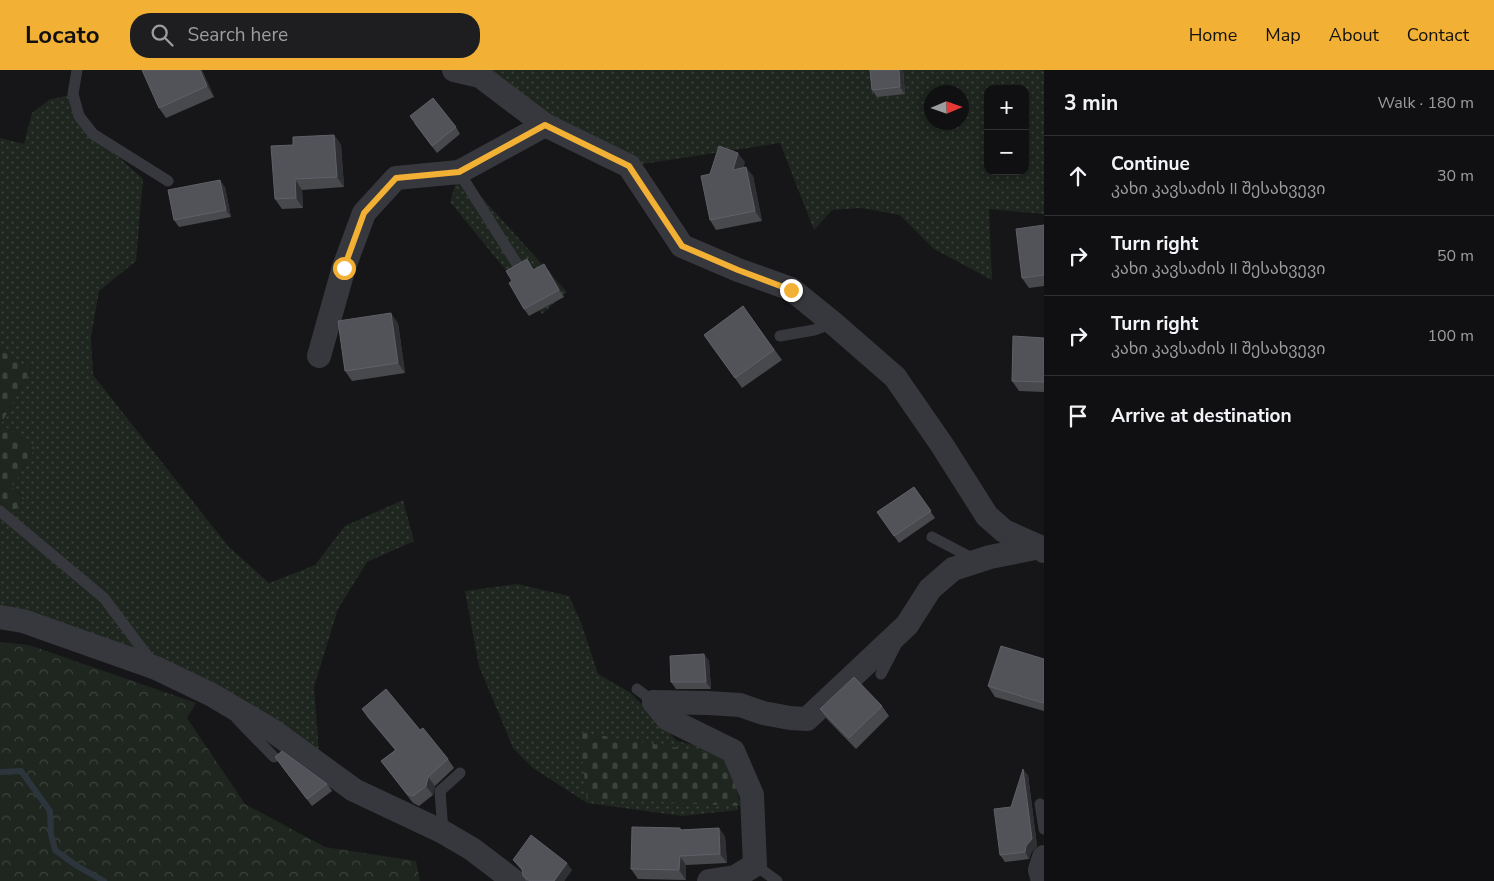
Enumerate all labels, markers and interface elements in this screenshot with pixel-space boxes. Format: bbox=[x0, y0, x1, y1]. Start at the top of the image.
search box bbox=[130, 13, 480, 58]
text: Locato bbox=[25, 19, 100, 51]
icon: search bbox=[148, 21, 176, 49]
text: Search here bbox=[188, 22, 288, 48]
text: Home bbox=[1189, 23, 1237, 47]
text: Map bbox=[1265, 23, 1301, 47]
text: About bbox=[1329, 23, 1379, 47]
text: Contact bbox=[1407, 23, 1469, 47]
north arrow bbox=[924, 85, 969, 130]
map controls bbox=[984, 85, 1029, 175]
button: + bbox=[984, 85, 1029, 130]
text: 3 min bbox=[1064, 89, 1118, 117]
text: Walk · 180 m bbox=[1378, 92, 1474, 114]
button: − bbox=[984, 130, 1029, 175]
text: Continue bbox=[1111, 151, 1190, 177]
icon: ahead bbox=[1064, 162, 1092, 190]
text: 30 m bbox=[1437, 165, 1474, 187]
text: კახი კავსაძის II შესახვევი bbox=[1111, 178, 1325, 200]
text: Turn right bbox=[1111, 231, 1198, 257]
icon: right bbox=[1064, 242, 1092, 270]
text: 50 m bbox=[1437, 245, 1474, 267]
route start bbox=[333, 257, 356, 280]
text: კახი კავსაძის II შესახვევი bbox=[1111, 258, 1325, 280]
route end bbox=[780, 279, 803, 302]
text: Turn right bbox=[1111, 311, 1198, 337]
icon: right bbox=[1064, 322, 1092, 350]
text: 100 m bbox=[1427, 325, 1474, 347]
text: კახი კავსაძის II შესახვევი bbox=[1111, 338, 1325, 360]
icon: arrive bbox=[1064, 402, 1092, 430]
text: Arrive at destination bbox=[1111, 403, 1292, 429]

